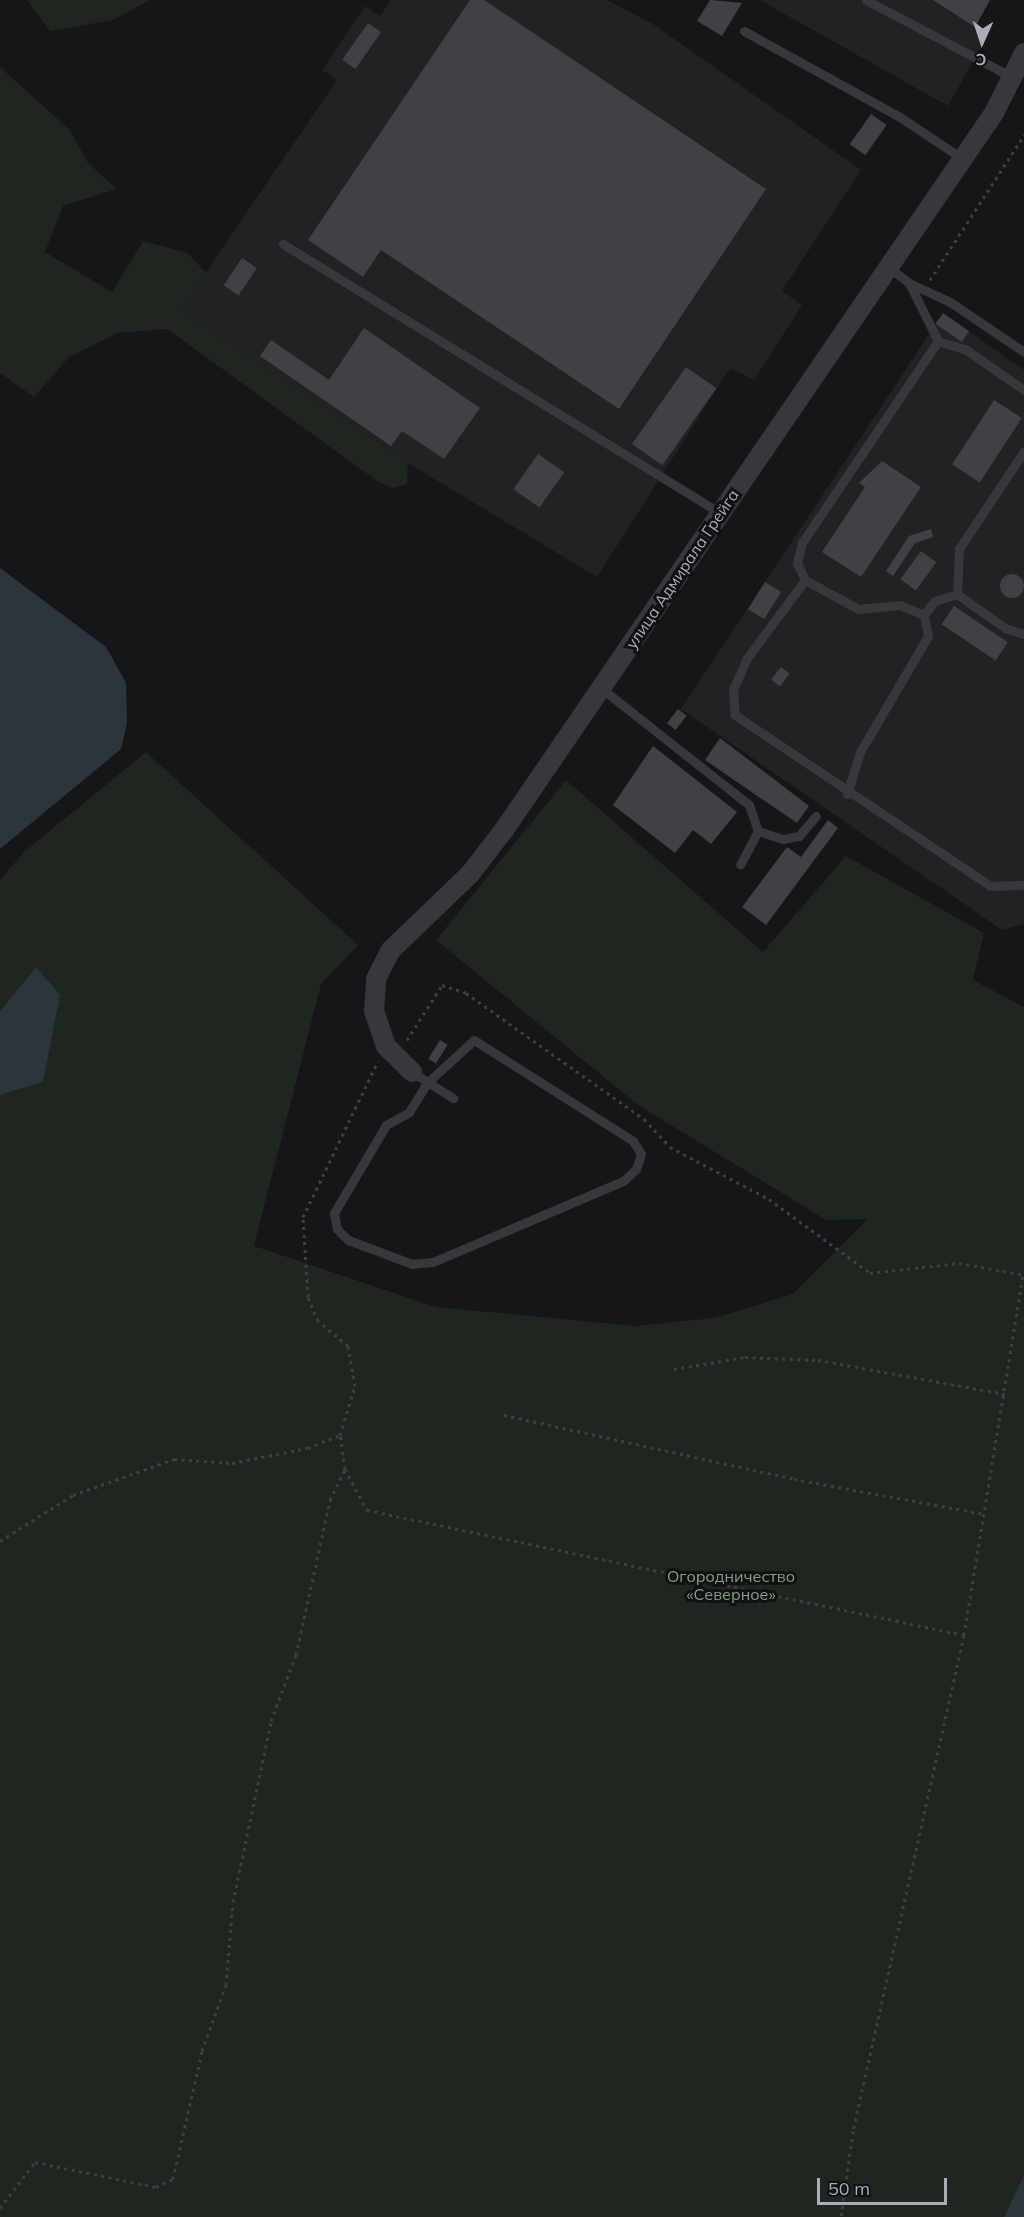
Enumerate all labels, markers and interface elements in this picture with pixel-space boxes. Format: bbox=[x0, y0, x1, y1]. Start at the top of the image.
north arrow bbox=[952, 12, 1012, 72]
text: С bbox=[975, 50, 987, 70]
street label: улица Адмирала Грейга bbox=[621, 486, 743, 652]
park label: Огородничество «Северное» bbox=[667, 1566, 795, 1604]
scale bar bbox=[820, 2166, 950, 2204]
text: 50 m bbox=[828, 2177, 870, 2200]

